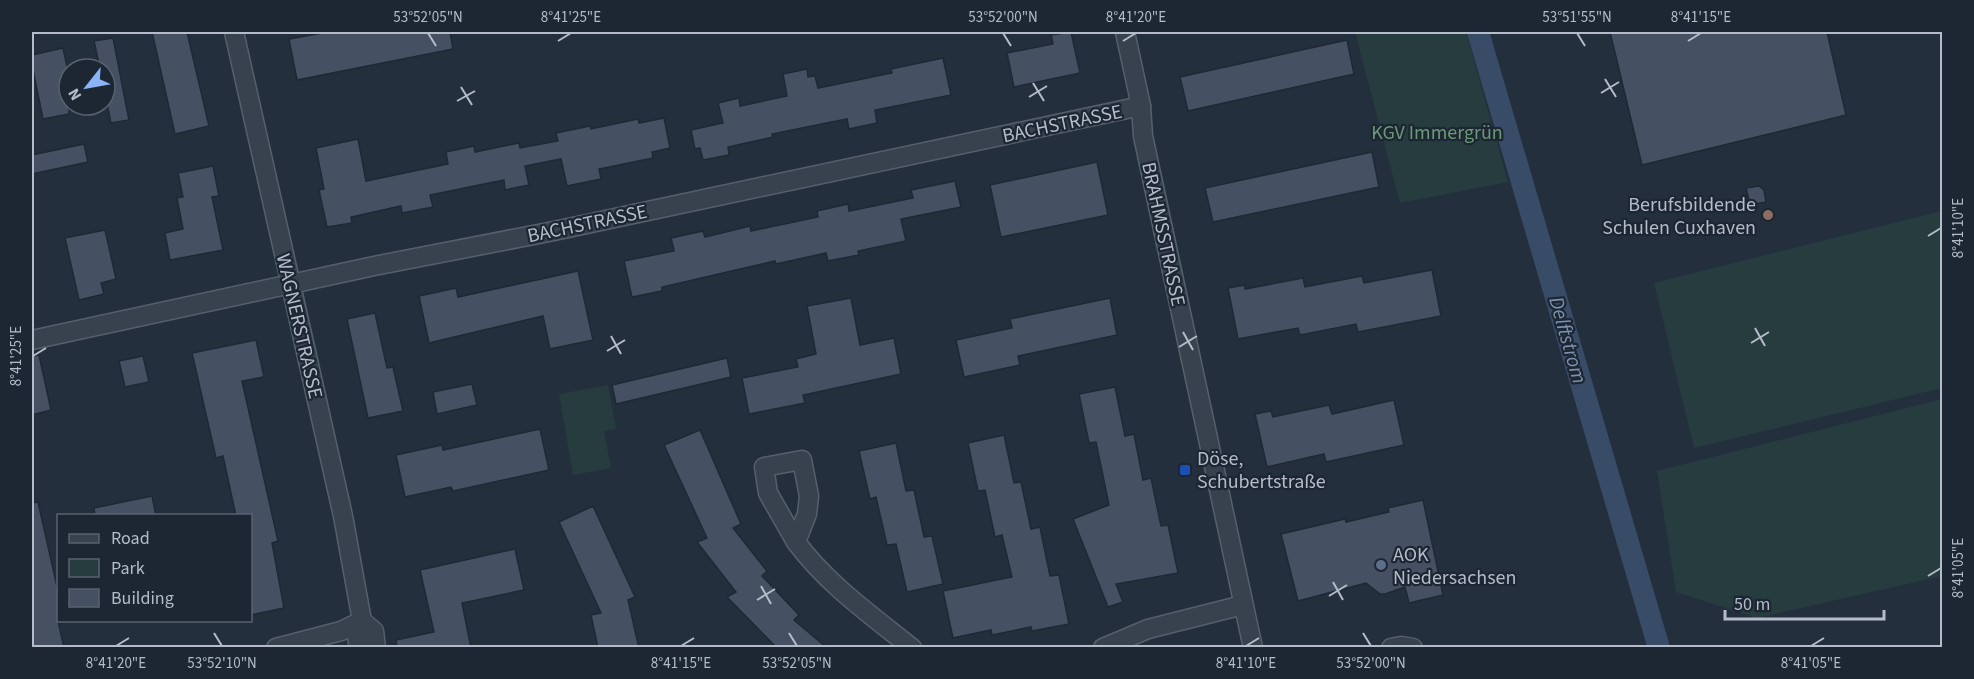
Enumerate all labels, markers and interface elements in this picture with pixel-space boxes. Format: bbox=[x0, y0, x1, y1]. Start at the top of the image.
text: 53°52'05"N bbox=[393, 7, 463, 28]
text: 8°41'25"E bbox=[541, 7, 601, 28]
text: 53°52'00"N bbox=[968, 7, 1038, 28]
text: 8°41'20"E bbox=[1106, 7, 1166, 28]
text: 53°51'55"N bbox=[1542, 7, 1612, 28]
text: 8°41'15"E bbox=[1671, 7, 1731, 28]
north arrow bbox=[57, 57, 117, 117]
text: N bbox=[63, 84, 87, 104]
street label: BACHSTRASSE bbox=[1000, 98, 1125, 150]
park label: KGV Immergrün bbox=[1371, 119, 1503, 147]
street label: BRAHMSSTRASSE bbox=[1134, 160, 1192, 309]
place label: Berufsbildende Schulen Cuxhaven bbox=[1602, 191, 1756, 242]
street label: BACHSTRASSE bbox=[525, 198, 650, 250]
text: 8°41'10"E bbox=[1948, 198, 1969, 258]
marker: Berufsbildende Schulen Cuxhaven bbox=[1761, 208, 1775, 222]
street label: WAGNERSTRASSE bbox=[269, 251, 329, 402]
water label: Delftstrom bbox=[1541, 293, 1595, 387]
text: 8°41'25"E bbox=[6, 326, 27, 386]
place label: Döse, Schubertstraße bbox=[1197, 445, 1326, 496]
marker: Döse, Schubertstraße bbox=[1178, 463, 1192, 477]
legend bbox=[57, 514, 252, 622]
text: Road bbox=[111, 526, 150, 551]
text: 8°41'05"E bbox=[1948, 538, 1969, 598]
place label: AOK Niedersachsen bbox=[1393, 541, 1516, 592]
text: Park bbox=[111, 556, 145, 581]
marker: AOK Niedersachsen bbox=[1374, 558, 1388, 572]
scale bar bbox=[1725, 583, 1884, 621]
text: Building bbox=[111, 586, 174, 611]
text: 50 m bbox=[1734, 592, 1770, 617]
text: 8°41'20"E bbox=[86, 653, 146, 674]
text: 53°52'10"N bbox=[187, 653, 257, 674]
text: 8°41'15"E bbox=[651, 653, 711, 674]
text: 53°52'05"N bbox=[762, 653, 832, 674]
text: 8°41'10"E bbox=[1216, 653, 1276, 674]
text: 53°52'00"N bbox=[1336, 653, 1406, 674]
text: 8°41'05"E bbox=[1781, 653, 1841, 674]

